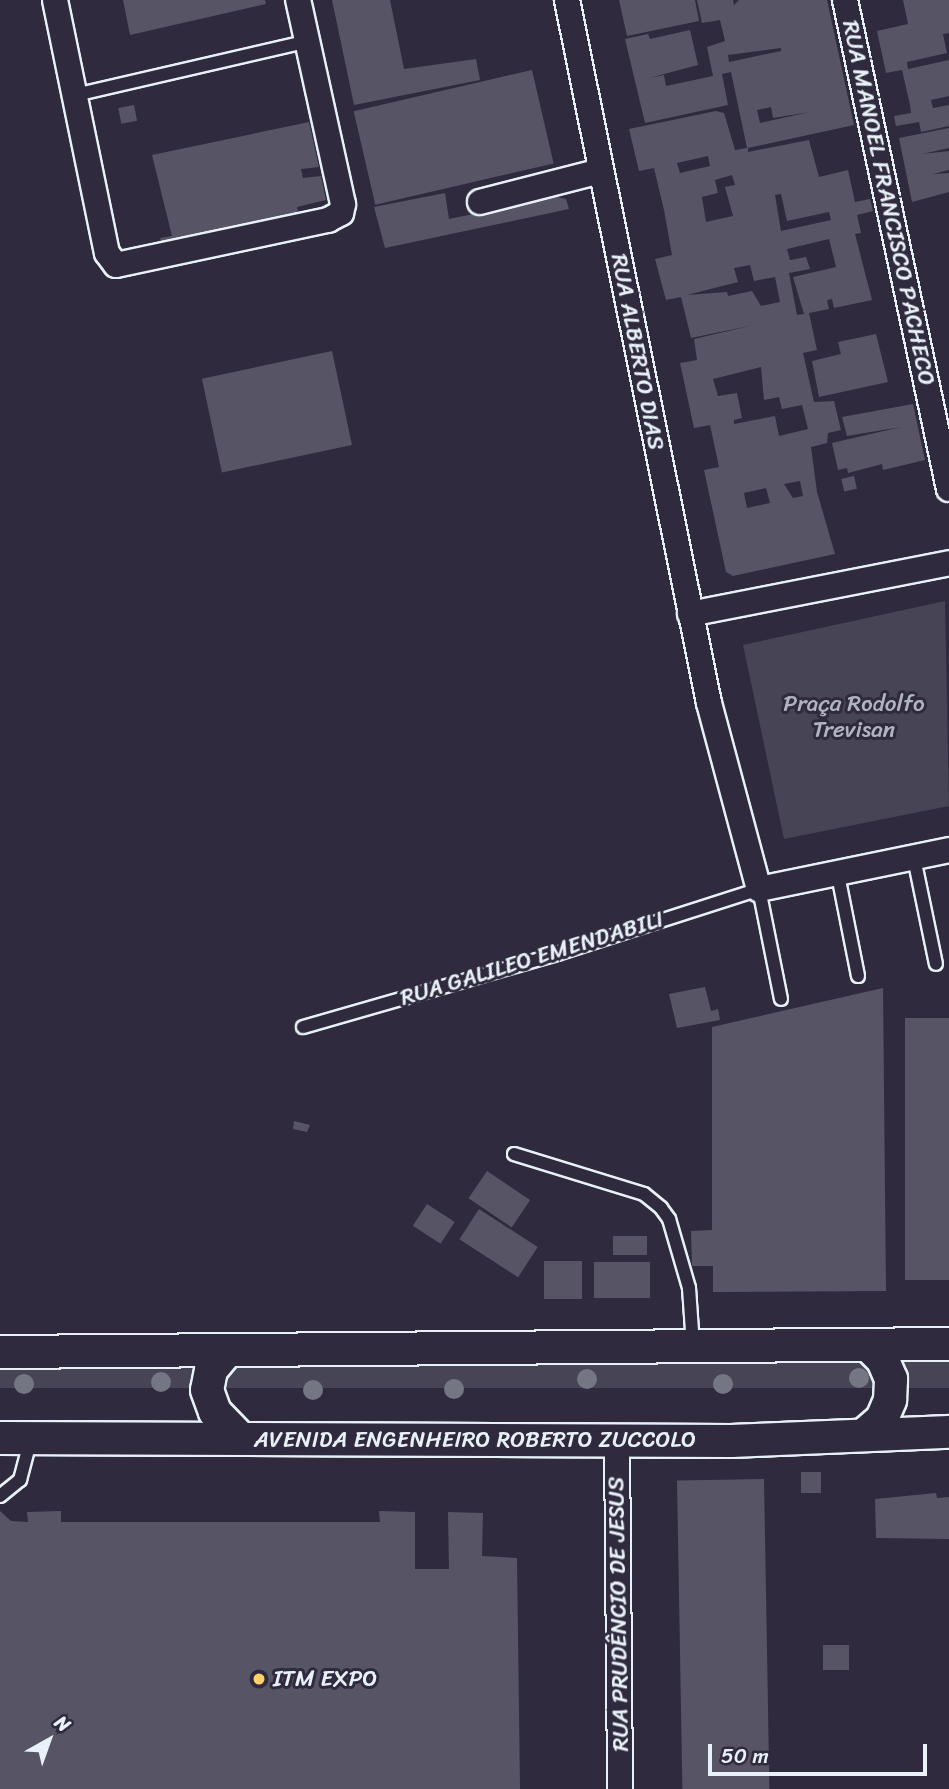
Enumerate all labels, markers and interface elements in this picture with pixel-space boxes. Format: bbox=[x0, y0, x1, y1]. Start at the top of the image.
street label: RUA MANOEL FRANCISCO PACHECO bbox=[836, 19, 940, 387]
street label: RUA ALBERTO DIAS bbox=[604, 250, 670, 454]
park label: Praça Rodolfo Trevisan bbox=[783, 690, 925, 744]
street label: RUA GALILEO EMENDABILI bbox=[398, 906, 666, 1012]
street label: AVENIDA ENGENHEIRO ROBERTO ZUCCOLO bbox=[252, 1426, 698, 1454]
street label: RUA PRUDÊNCIO DE JESUS bbox=[603, 1476, 635, 1752]
place label: ITM EXPO bbox=[273, 1665, 377, 1693]
marker: ITM EXPO bbox=[251, 1671, 267, 1687]
north arrow bbox=[14, 1705, 84, 1775]
text: N bbox=[47, 1707, 78, 1740]
scale bar bbox=[711, 1730, 930, 1774]
text: 50 m bbox=[721, 1737, 769, 1775]

